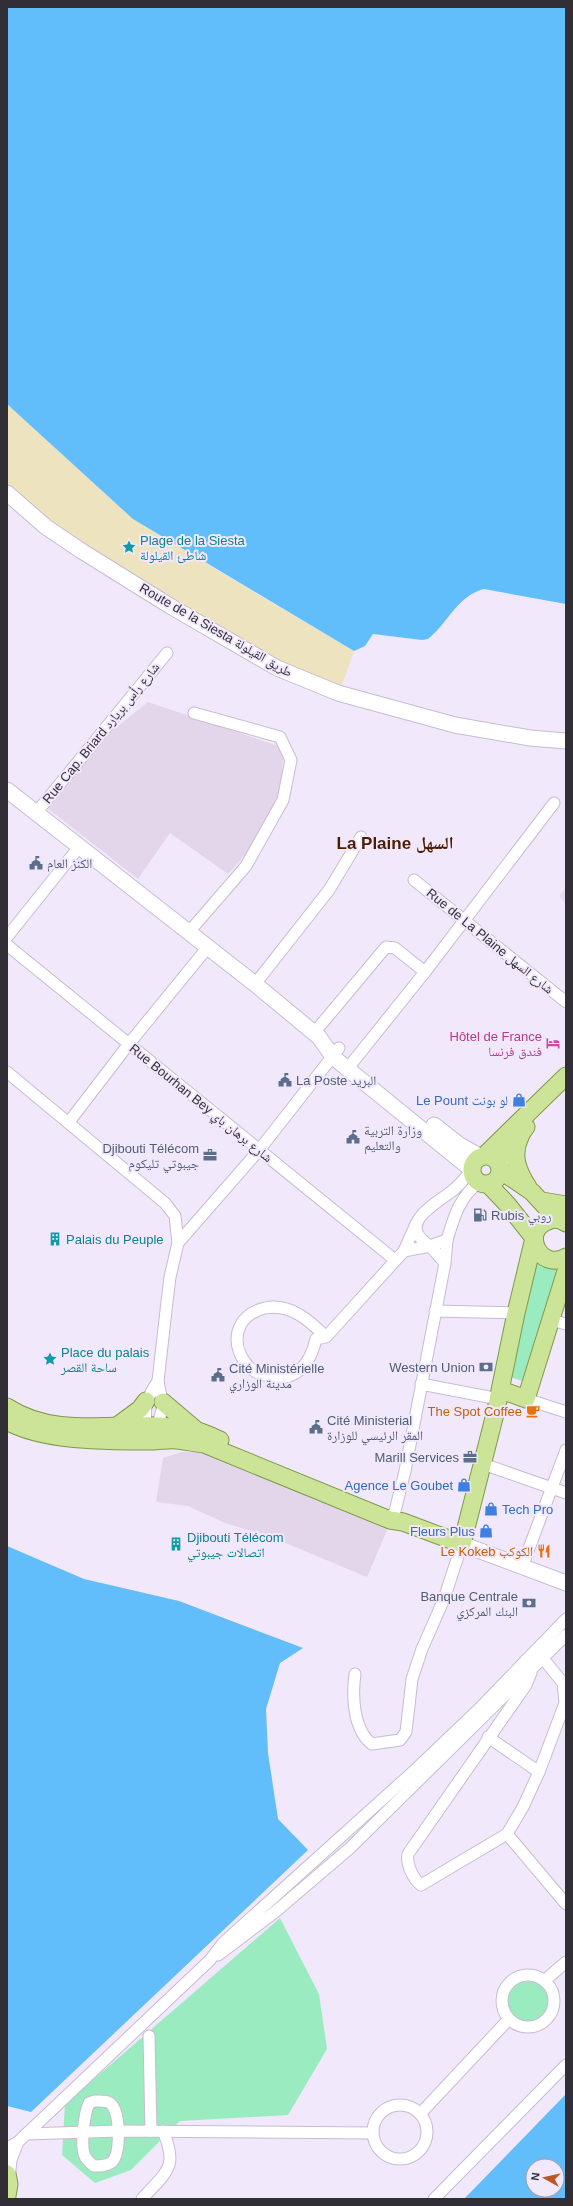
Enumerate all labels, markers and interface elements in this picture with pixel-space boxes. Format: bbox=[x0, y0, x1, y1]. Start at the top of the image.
place label: Plage de la Siesta شاطئ القيلولة bbox=[140, 533, 246, 564]
place icon: Plage de la Siesta شاطئ القيلولة bbox=[121, 539, 137, 555]
street label: Route de la Siesta طريق القيلولة bbox=[137, 580, 295, 681]
street label: Rue Cap. Briard شارع رأس بريارد bbox=[39, 659, 164, 808]
district label: La Plaine السهل bbox=[337, 834, 453, 853]
public building icon: الكنز العام bbox=[28, 855, 44, 871]
place label: الكنز العام bbox=[47, 856, 92, 872]
street label: Rue de La Plaine شارع السهل bbox=[422, 885, 556, 998]
place label: Hôtel de France فندق فرنسا bbox=[450, 1029, 542, 1060]
hotel icon: Hôtel de France فندق فرنسا bbox=[545, 1035, 561, 1051]
street label: Rue Bourhan Bey شارع برهان باي bbox=[124, 1041, 275, 1168]
public building icon: La Poste البريد bbox=[277, 1072, 293, 1088]
place label: La Poste البريد bbox=[296, 1073, 376, 1089]
shop icon: Le Pount لو بونت bbox=[511, 1092, 527, 1108]
place label: Le Pount لو بونت bbox=[416, 1093, 508, 1109]
place label: وزارة التربية والتعليم bbox=[364, 1123, 422, 1154]
public building icon: وزارة التربية والتعليم bbox=[345, 1129, 361, 1145]
place label: Djibouti Télécom جيبوتي تليكوم bbox=[102, 1141, 199, 1174]
office icon: Djibouti Télécom جيبوتي تليكوم bbox=[202, 1147, 218, 1163]
fuel station icon: Rubis روبي bbox=[472, 1207, 488, 1223]
place label: Rubis روبي bbox=[491, 1208, 551, 1226]
building icon: Palais du Peuple bbox=[47, 1231, 63, 1247]
place label: Palais du Peuple bbox=[66, 1232, 164, 1247]
place label: Place du palais ساحة القصر bbox=[60, 1345, 150, 1376]
place icon: Place du palais ساحة القصر bbox=[42, 1351, 58, 1367]
bank icon: Western Union bbox=[478, 1359, 494, 1375]
place label: Western Union bbox=[389, 1360, 475, 1375]
place label: Cité Ministérielle مدينة الوزاري bbox=[229, 1361, 324, 1394]
public building icon: Cité Ministérielle مدينة الوزاري bbox=[210, 1367, 226, 1383]
cafe icon: The Spot Coffee bbox=[525, 1403, 541, 1419]
place label: The Spot Coffee bbox=[428, 1404, 522, 1419]
place label: Cité Ministerial المقر الرئيسي للوزارة bbox=[327, 1413, 423, 1446]
public building icon: Cité Ministerial المقر الرئيسي للوزارة bbox=[308, 1419, 324, 1435]
office icon: Marill Services bbox=[462, 1449, 478, 1465]
place label: Marill Services bbox=[374, 1450, 459, 1465]
shop icon: Agence Le Goubet bbox=[456, 1477, 472, 1493]
place label: Agence Le Goubet bbox=[345, 1478, 453, 1493]
shop icon: Tech Pro bbox=[483, 1501, 499, 1517]
place label: Tech Pro bbox=[502, 1502, 553, 1517]
shop icon: Fleurs Plus bbox=[478, 1523, 494, 1539]
place label: Fleurs Plus bbox=[410, 1524, 475, 1539]
place label: Djibouti Télécom اتصالات جيبوتي bbox=[187, 1530, 284, 1563]
building icon: Djibouti Télécom اتصالات جيبوتي bbox=[168, 1536, 184, 1552]
restaurant icon: Le Kokeb الكوكب bbox=[536, 1543, 552, 1559]
place label: Le Kokeb الكوكب bbox=[441, 1544, 533, 1560]
place label: Banque Centrale البنك المركزي bbox=[420, 1589, 518, 1622]
bank icon: Banque Centrale البنك المركزي bbox=[521, 1595, 537, 1611]
north arrow bbox=[525, 2158, 565, 2198]
text: N bbox=[529, 2172, 542, 2181]

